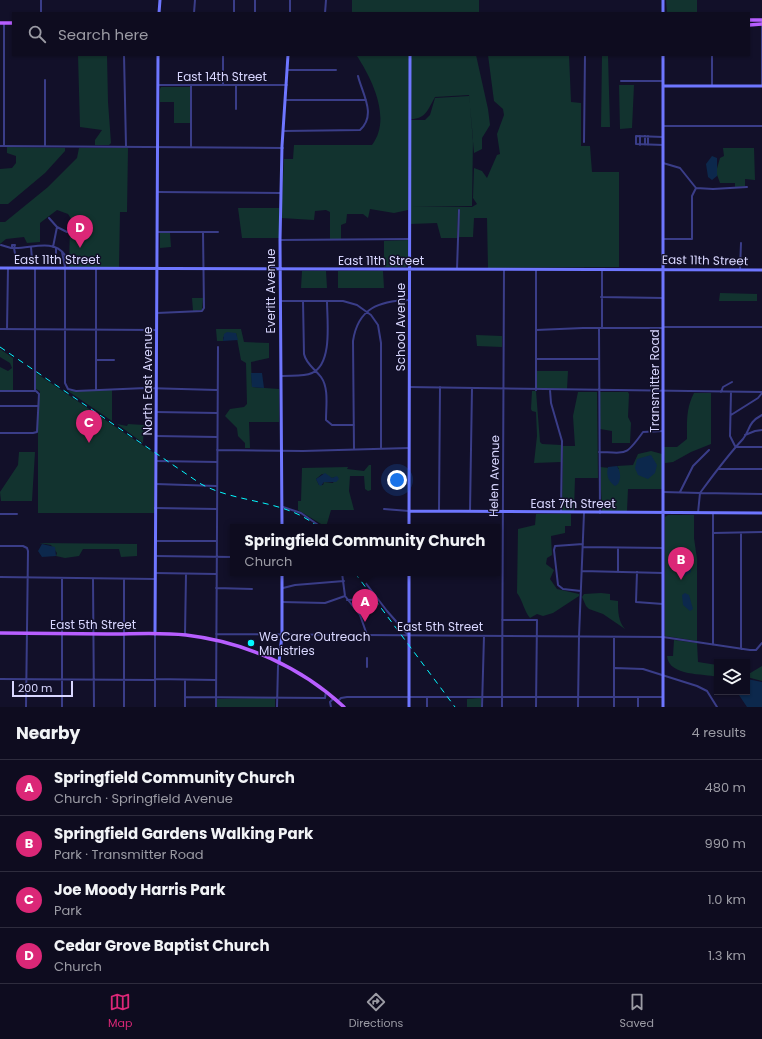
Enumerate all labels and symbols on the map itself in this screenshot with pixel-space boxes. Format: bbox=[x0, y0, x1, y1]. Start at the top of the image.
street label: East 14th Street bbox=[177, 68, 267, 85]
pin: D bbox=[67, 215, 93, 248]
street label: Everitt Avenue bbox=[262, 249, 279, 333]
street label: East 11th Street bbox=[14, 251, 100, 268]
street label: East 11th Street bbox=[662, 251, 748, 269]
street label: East 11th Street bbox=[338, 252, 424, 269]
street label: School Avenue bbox=[392, 283, 409, 371]
street label: North East Avenue bbox=[139, 326, 156, 436]
street label: Transmitter Road bbox=[646, 329, 663, 433]
pin: C bbox=[76, 410, 102, 443]
street label: Helen Avenue bbox=[485, 435, 503, 517]
your location bbox=[387, 470, 407, 490]
street label: East 7th Street bbox=[530, 495, 616, 512]
pin: B bbox=[668, 547, 694, 580]
pin: A bbox=[352, 589, 378, 622]
street label: East 5th Street bbox=[50, 616, 136, 633]
street label: East 5th Street bbox=[397, 618, 483, 635]
place label: We Care Outreach Ministries bbox=[259, 628, 370, 659]
marker: We Care Outreach Ministries bbox=[246, 638, 256, 648]
scale bar bbox=[12, 679, 73, 698]

